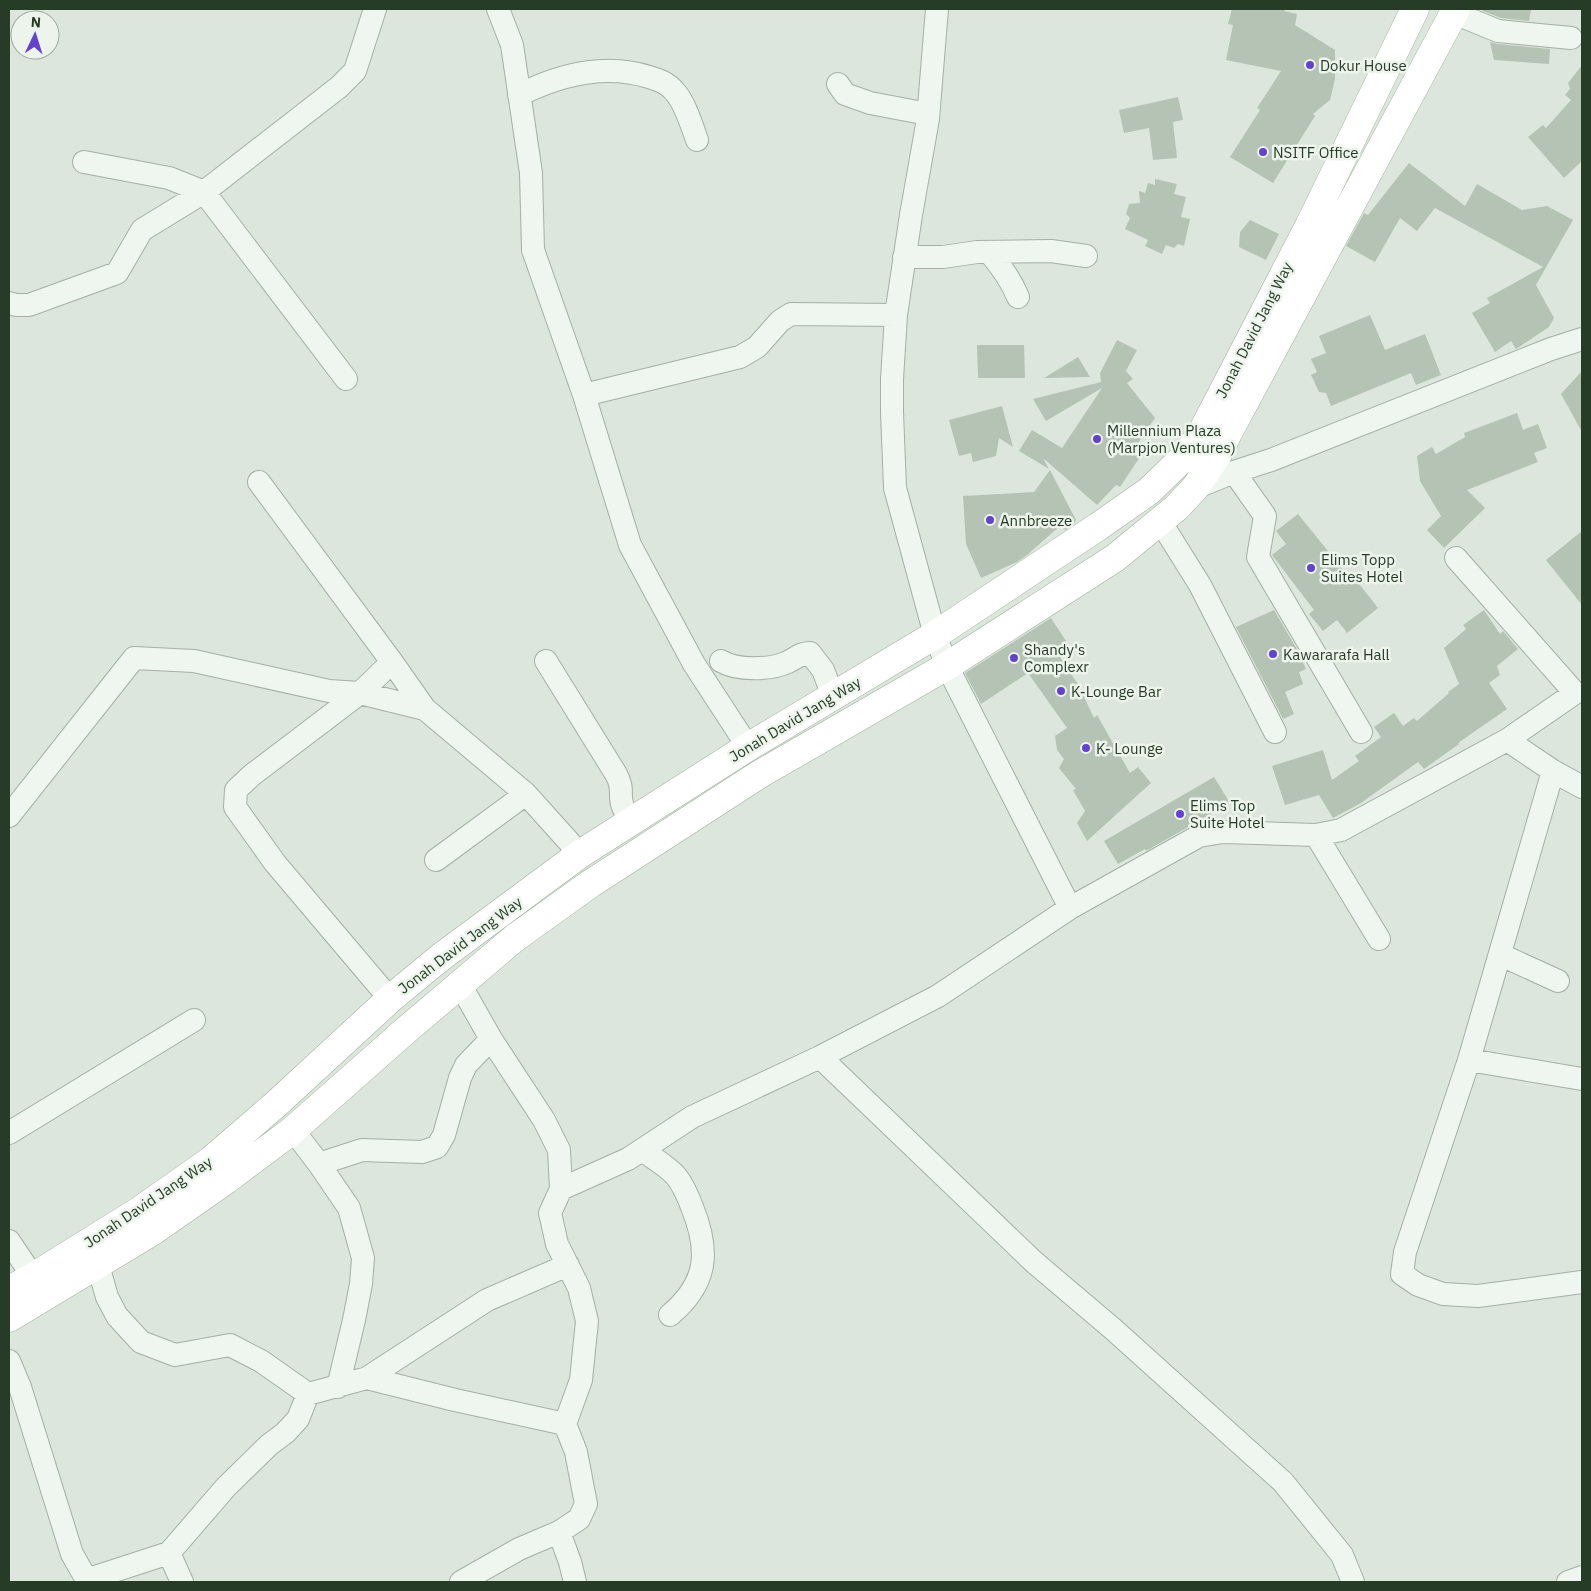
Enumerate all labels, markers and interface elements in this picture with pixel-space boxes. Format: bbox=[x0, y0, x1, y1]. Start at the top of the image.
north arrow bbox=[10, 10, 60, 60]
text: N bbox=[30, 13, 42, 31]
place label: Dokur House bbox=[1320, 56, 1407, 75]
marker: Dokur House bbox=[1304, 59, 1316, 71]
place label: NSITF Office bbox=[1273, 143, 1358, 162]
marker: NSITF Office bbox=[1257, 146, 1269, 158]
street label: Jonah David Jang Way bbox=[1211, 258, 1297, 401]
place label: Millennium Plaza (Marpjon Ventures) bbox=[1107, 421, 1236, 457]
marker: Millennium Plaza (Marpjon Ventures) bbox=[1091, 433, 1103, 445]
place label: Annbreeze bbox=[1000, 511, 1072, 530]
marker: Annbreeze bbox=[984, 514, 996, 526]
place label: Elims Topp Suites Hotel bbox=[1321, 550, 1403, 586]
marker: Elims Topp Suites Hotel bbox=[1305, 562, 1317, 574]
place label: Shandy's Complexr bbox=[1024, 640, 1089, 676]
place label: Kawararafa Hall bbox=[1283, 645, 1390, 664]
marker: Kawararafa Hall bbox=[1267, 648, 1279, 660]
marker: Shandy's Complexr bbox=[1008, 652, 1020, 664]
street label: Jonah David Jang Way bbox=[726, 672, 865, 766]
place label: K-Lounge Bar bbox=[1071, 682, 1162, 701]
marker: K-Lounge Bar bbox=[1055, 685, 1067, 697]
place label: K- Lounge bbox=[1096, 739, 1163, 758]
marker: K- Lounge bbox=[1080, 742, 1092, 754]
place label: Elims Top Suite Hotel bbox=[1190, 796, 1265, 832]
marker: Elims Top Suite Hotel bbox=[1174, 808, 1186, 820]
street label: Jonah David Jang Way bbox=[394, 892, 526, 998]
street label: Jonah David Jang Way bbox=[80, 1152, 216, 1252]

